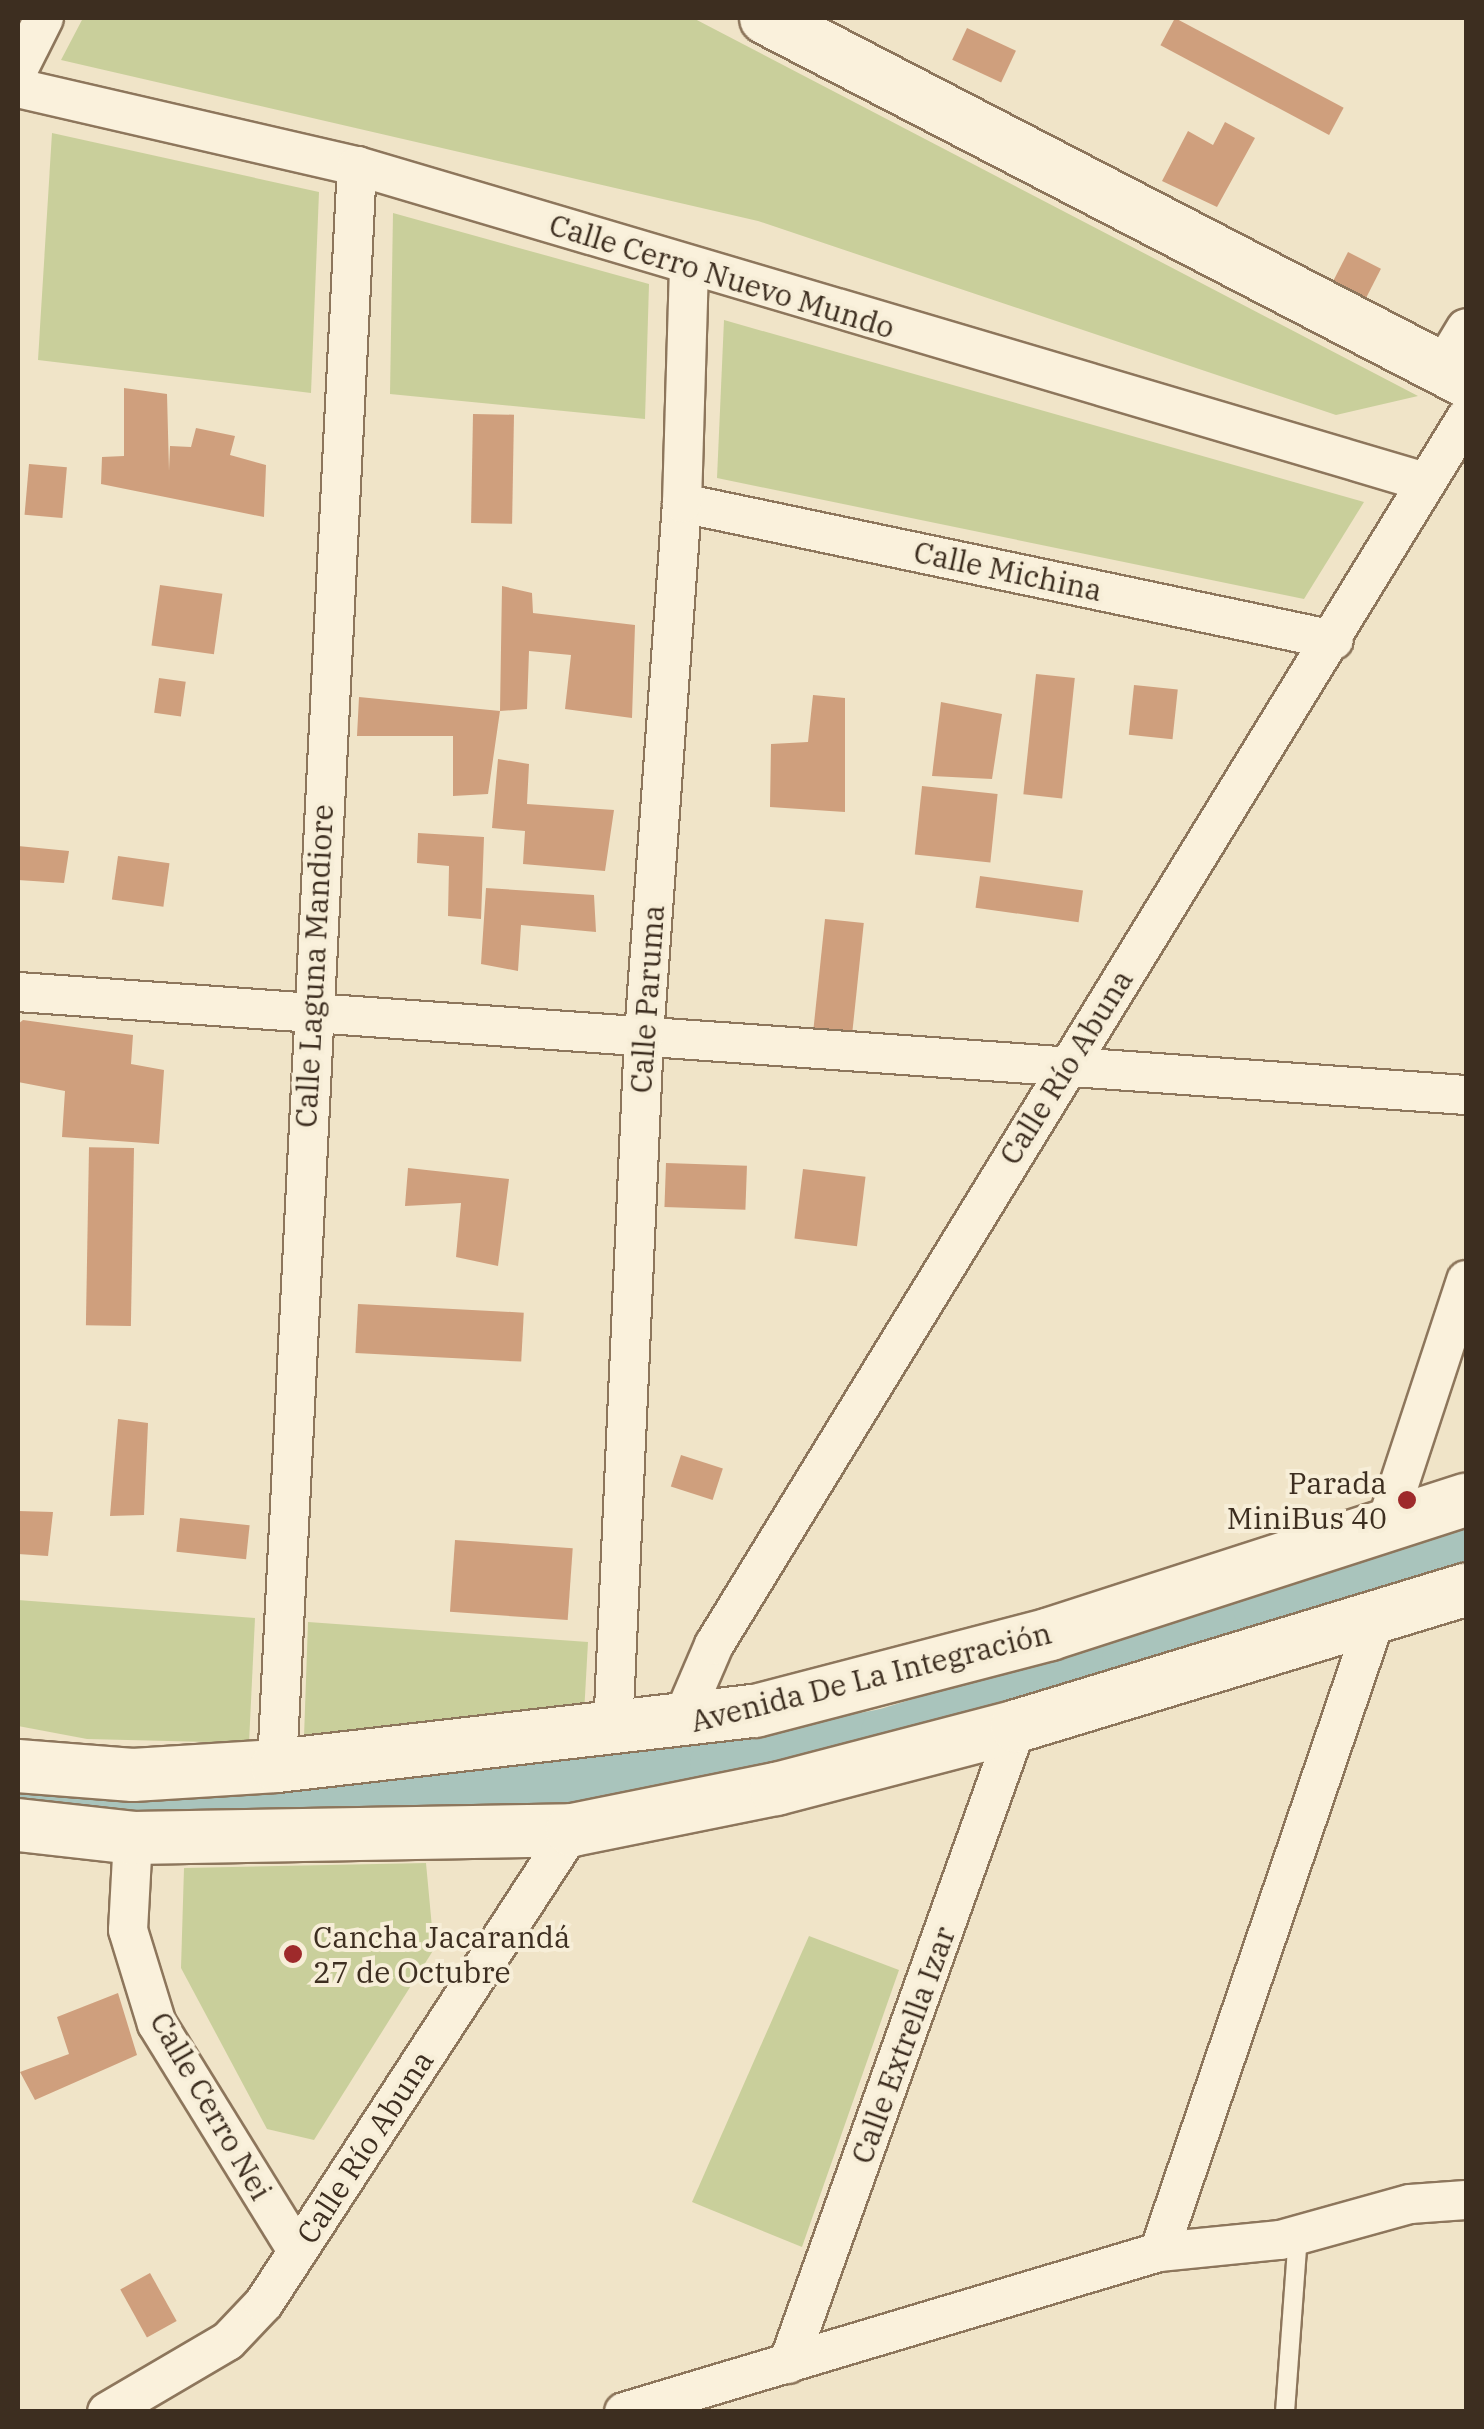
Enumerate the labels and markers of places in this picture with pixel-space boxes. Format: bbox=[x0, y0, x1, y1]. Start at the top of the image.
place label: Parada MiniBus 40 bbox=[1227, 1465, 1387, 1536]
marker: Parada MiniBus 40 bbox=[1396, 1489, 1418, 1511]
place label: Cancha Jacarandá 27 de Octubre bbox=[313, 1919, 570, 1990]
marker: Cancha Jacarandá 27 de Octubre bbox=[282, 1943, 304, 1965]

